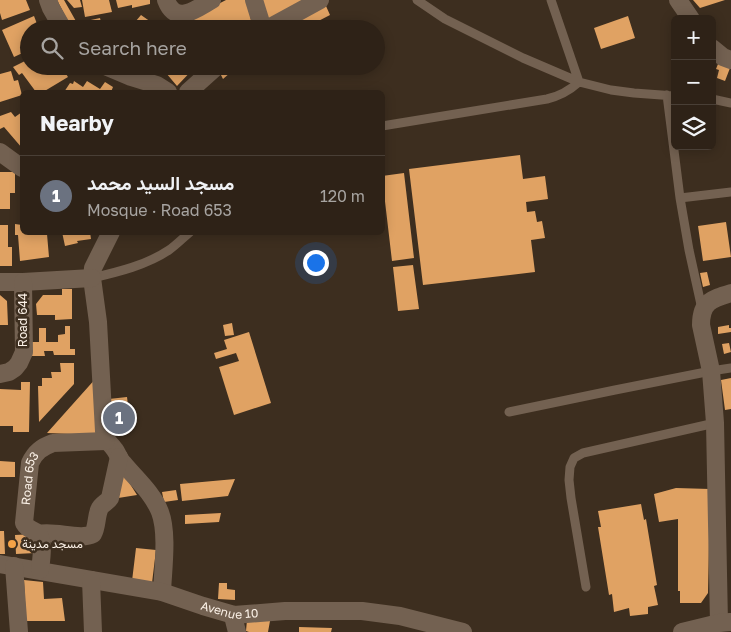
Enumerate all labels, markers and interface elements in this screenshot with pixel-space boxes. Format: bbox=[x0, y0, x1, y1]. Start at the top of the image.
map controls bbox=[671, 15, 716, 150]
button: + bbox=[671, 15, 716, 60]
search box bbox=[20, 20, 385, 75]
icon: search bbox=[38, 34, 66, 62]
text: Search here bbox=[78, 36, 187, 59]
button: − bbox=[671, 60, 716, 105]
button: layers bbox=[671, 105, 716, 150]
text: Nearby bbox=[40, 110, 114, 136]
text: مسجد السيد محمد bbox=[87, 171, 234, 194]
text: 1 bbox=[52, 186, 60, 206]
text: 120 m bbox=[320, 186, 365, 206]
text: Mosque · Road 653 bbox=[87, 200, 232, 220]
your location bbox=[303, 250, 329, 276]
street label: Road 644 bbox=[15, 293, 30, 347]
pin: 1 bbox=[103, 399, 135, 437]
street label: Road 653 bbox=[18, 449, 42, 506]
place label: مسجد مدينة bbox=[22, 536, 83, 551]
marker: مسجد مدينة bbox=[6, 538, 18, 550]
street label: Avenue 10 bbox=[199, 598, 259, 622]

